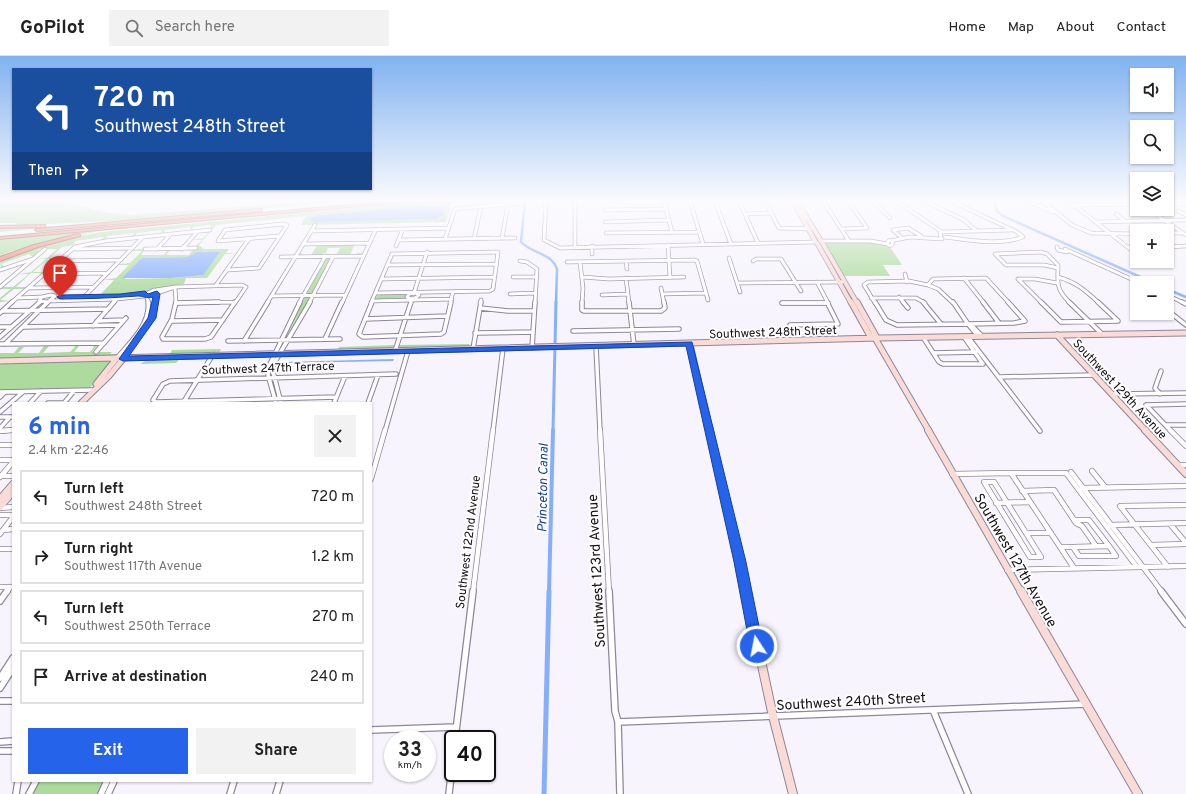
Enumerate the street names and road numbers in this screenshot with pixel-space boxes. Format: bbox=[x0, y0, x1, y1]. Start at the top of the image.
street label: Southwest 248th Street bbox=[709, 323, 837, 343]
street label: Southwest 129th Avenue bbox=[1069, 336, 1170, 443]
street label: Southwest 247th Terrace bbox=[201, 359, 335, 379]
street label: Southwest 122nd Avenue bbox=[453, 474, 485, 610]
street label: Southwest 127th Avenue bbox=[969, 491, 1060, 631]
street label: Southwest 123rd Avenue bbox=[585, 494, 610, 648]
street label: Southwest 240th Street bbox=[776, 690, 926, 715]

